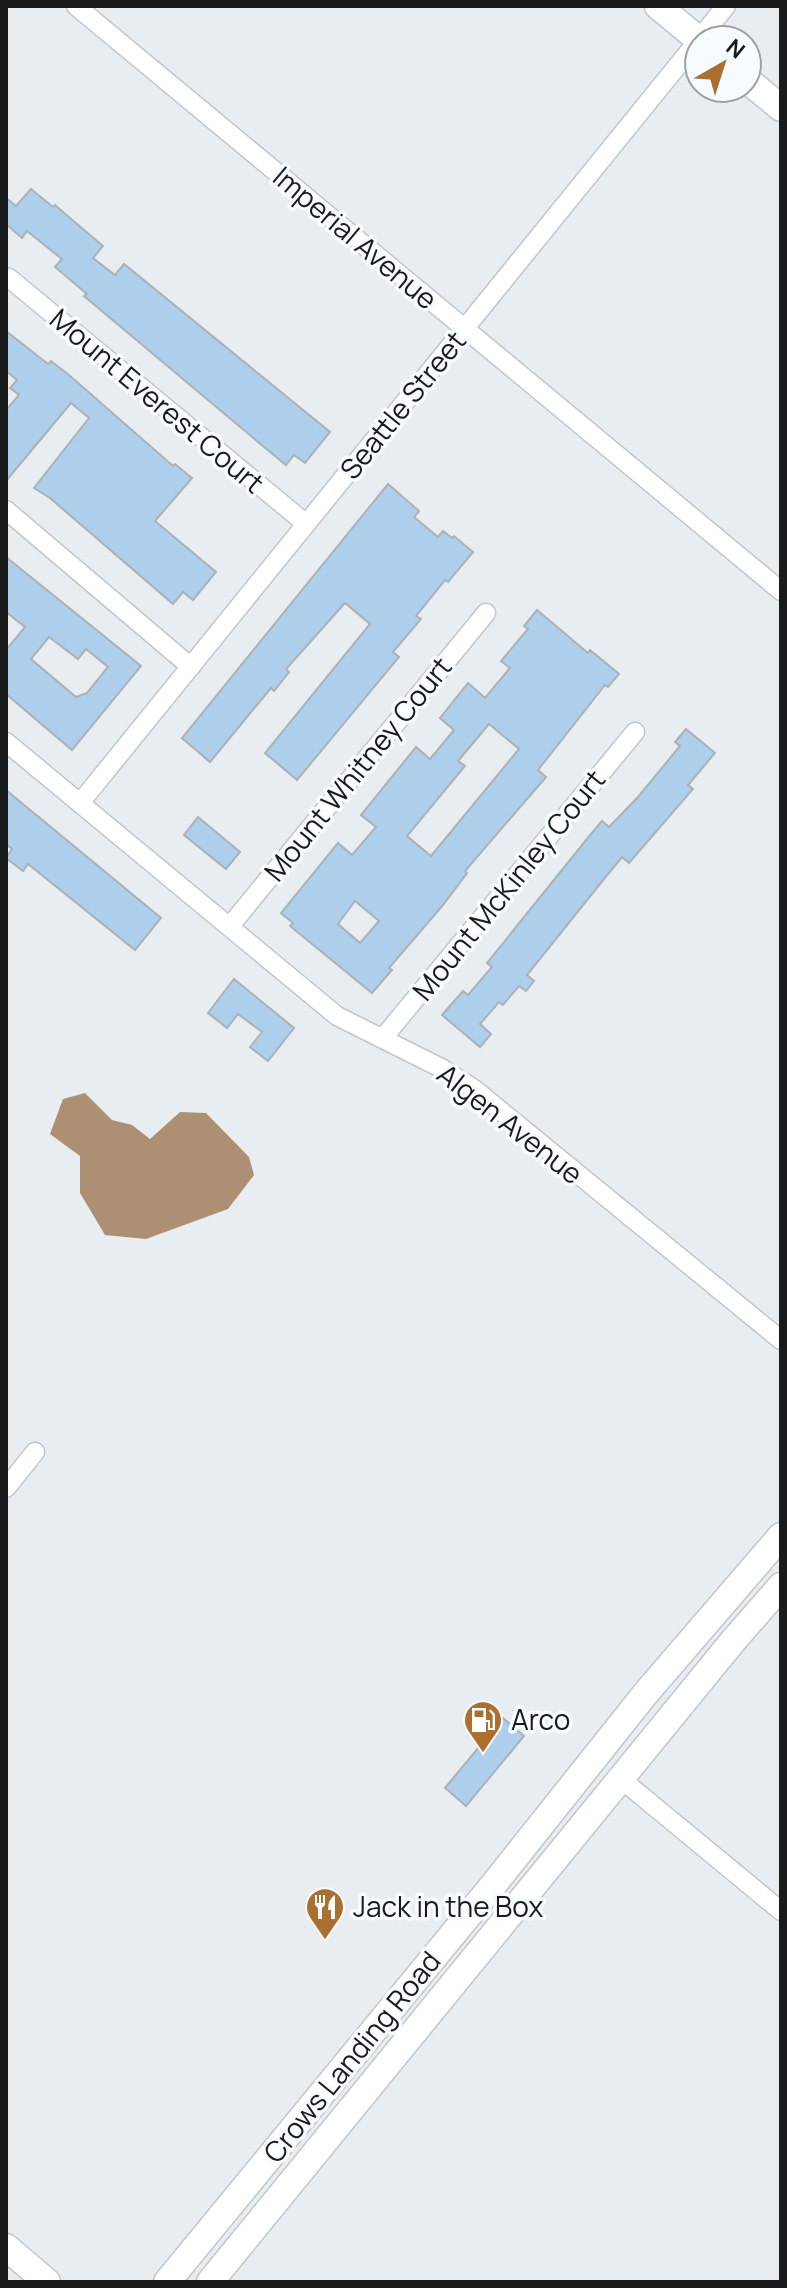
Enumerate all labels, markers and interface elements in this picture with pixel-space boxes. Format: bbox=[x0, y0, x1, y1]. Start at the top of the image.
north arrow bbox=[683, 24, 763, 104]
text: N bbox=[720, 32, 751, 65]
street label: Imperial Avenue bbox=[266, 157, 446, 317]
street label: Mount Everest Court bbox=[43, 299, 273, 501]
street label: Seattle Street bbox=[331, 322, 474, 486]
street label: Mount Whitney Court bbox=[255, 648, 460, 888]
street label: Mount McKinley Court bbox=[403, 761, 613, 1008]
street label: Algen Avenue bbox=[430, 1054, 591, 1192]
fuel station icon: Arco bbox=[462, 1699, 504, 1754]
place label: Arco bbox=[511, 1700, 570, 1738]
restaurant icon: Jack in the Box bbox=[304, 1886, 346, 1941]
place label: Jack in the Box bbox=[353, 1887, 544, 1925]
street label: Crows Landing Road bbox=[254, 1943, 448, 2170]

